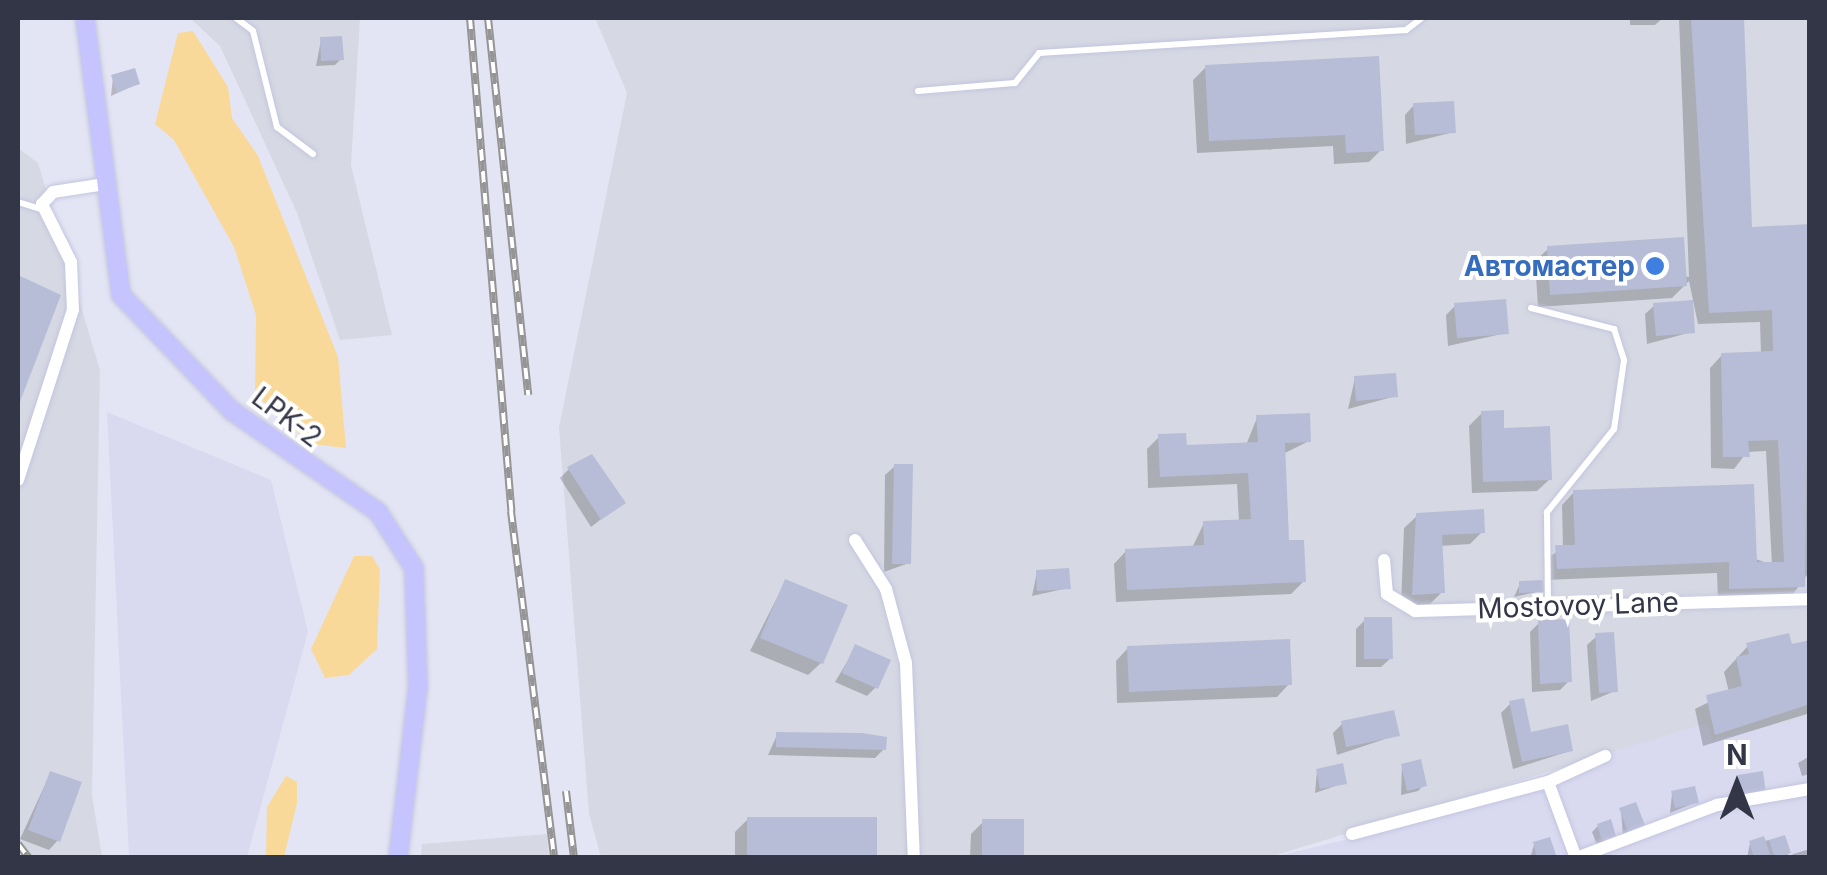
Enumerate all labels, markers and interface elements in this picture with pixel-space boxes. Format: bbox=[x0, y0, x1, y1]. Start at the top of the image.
place label: Автомастер bbox=[1464, 249, 1635, 283]
marker: Автомастер bbox=[1644, 255, 1666, 277]
street label: LPK-2 bbox=[246, 380, 328, 454]
street label: Mostovoy Lane bbox=[1477, 585, 1679, 625]
north arrow bbox=[1687, 735, 1787, 835]
text: N bbox=[1726, 738, 1748, 772]

